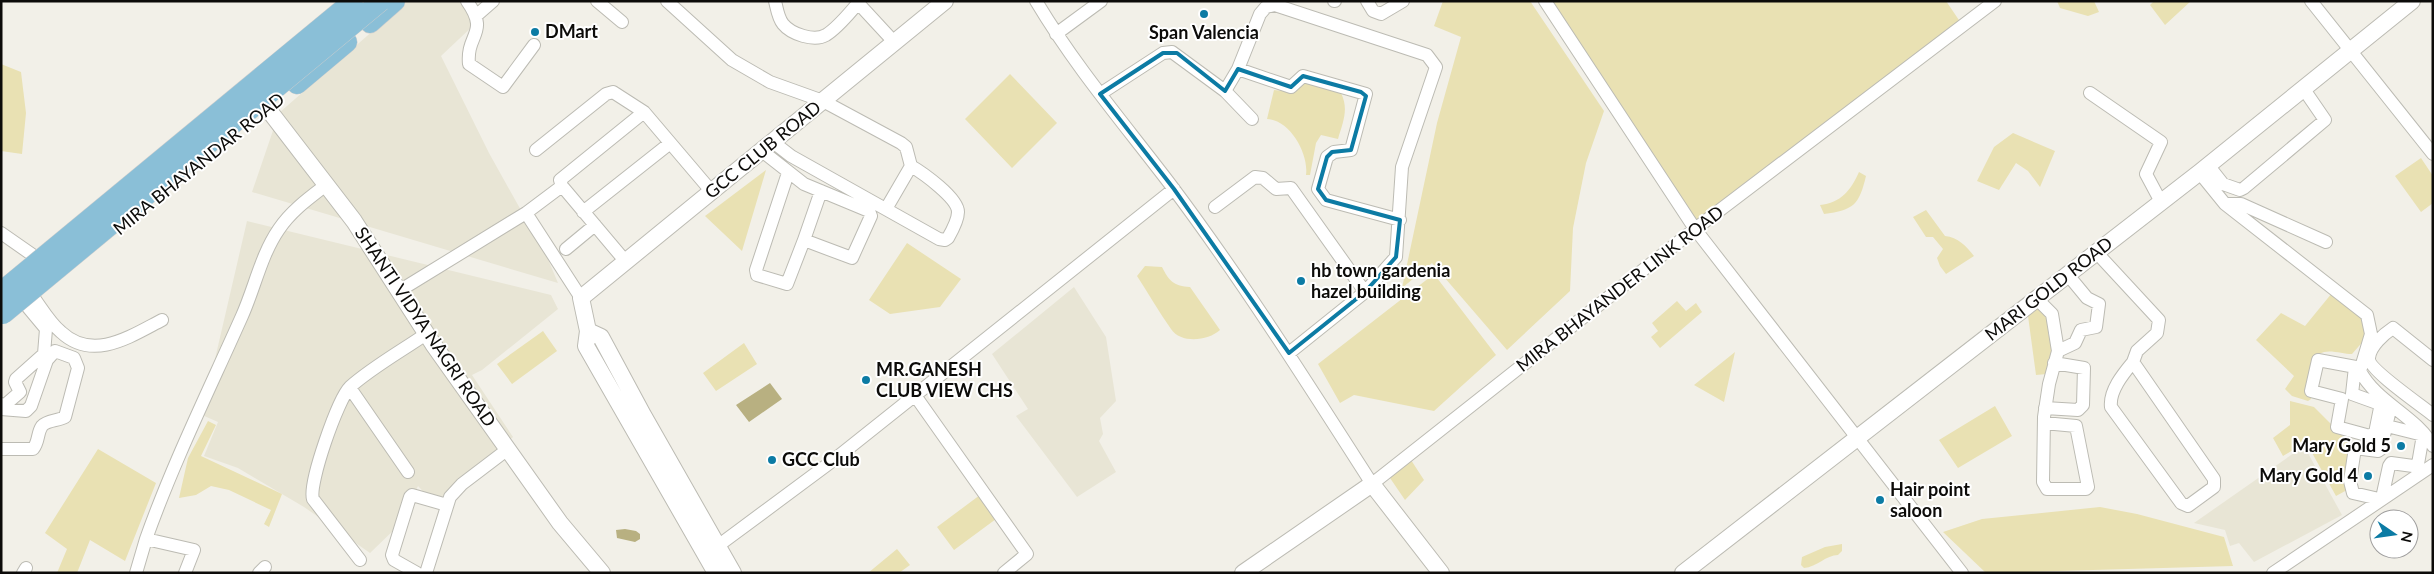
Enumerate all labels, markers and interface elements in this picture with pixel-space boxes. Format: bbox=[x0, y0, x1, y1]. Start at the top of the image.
marker: Span Valencia bbox=[1198, 8, 1210, 20]
place label: DMart bbox=[545, 20, 598, 42]
place label: Span Valencia bbox=[1149, 21, 1259, 43]
marker: DMart bbox=[529, 26, 541, 38]
street label: MIRA BHAYANDAR ROAD bbox=[108, 87, 288, 239]
street label: GCC CLUB ROAD bbox=[700, 96, 825, 203]
street label: MIRA BHAYANDER LINK ROAD bbox=[1511, 200, 1727, 376]
street label: SHANTI VIDYA NAGRI ROAD bbox=[351, 222, 501, 431]
street label: MARI GOLD ROAD bbox=[1980, 232, 2117, 345]
place label: hb town gardenia hazel building bbox=[1311, 259, 1450, 302]
marker: hb town gardenia hazel building bbox=[1295, 275, 1307, 287]
place label: MR.GANESH CLUB VIEW CHS bbox=[876, 358, 1013, 401]
marker: MR.GANESH CLUB VIEW CHS bbox=[860, 374, 872, 386]
place label: Mary Gold 5 bbox=[2292, 434, 2391, 456]
marker: Mary Gold 5 bbox=[2395, 440, 2407, 452]
place label: GCC Club bbox=[782, 448, 860, 470]
marker: GCC Club bbox=[766, 454, 778, 466]
place label: Mary Gold 4 bbox=[2259, 464, 2358, 486]
marker: Mary Gold 4 bbox=[2362, 470, 2374, 482]
place label: Hair point saloon bbox=[1890, 478, 1970, 521]
marker: Hair point saloon bbox=[1874, 494, 1886, 506]
north arrow bbox=[2369, 509, 2419, 559]
text: N bbox=[2398, 530, 2417, 544]

